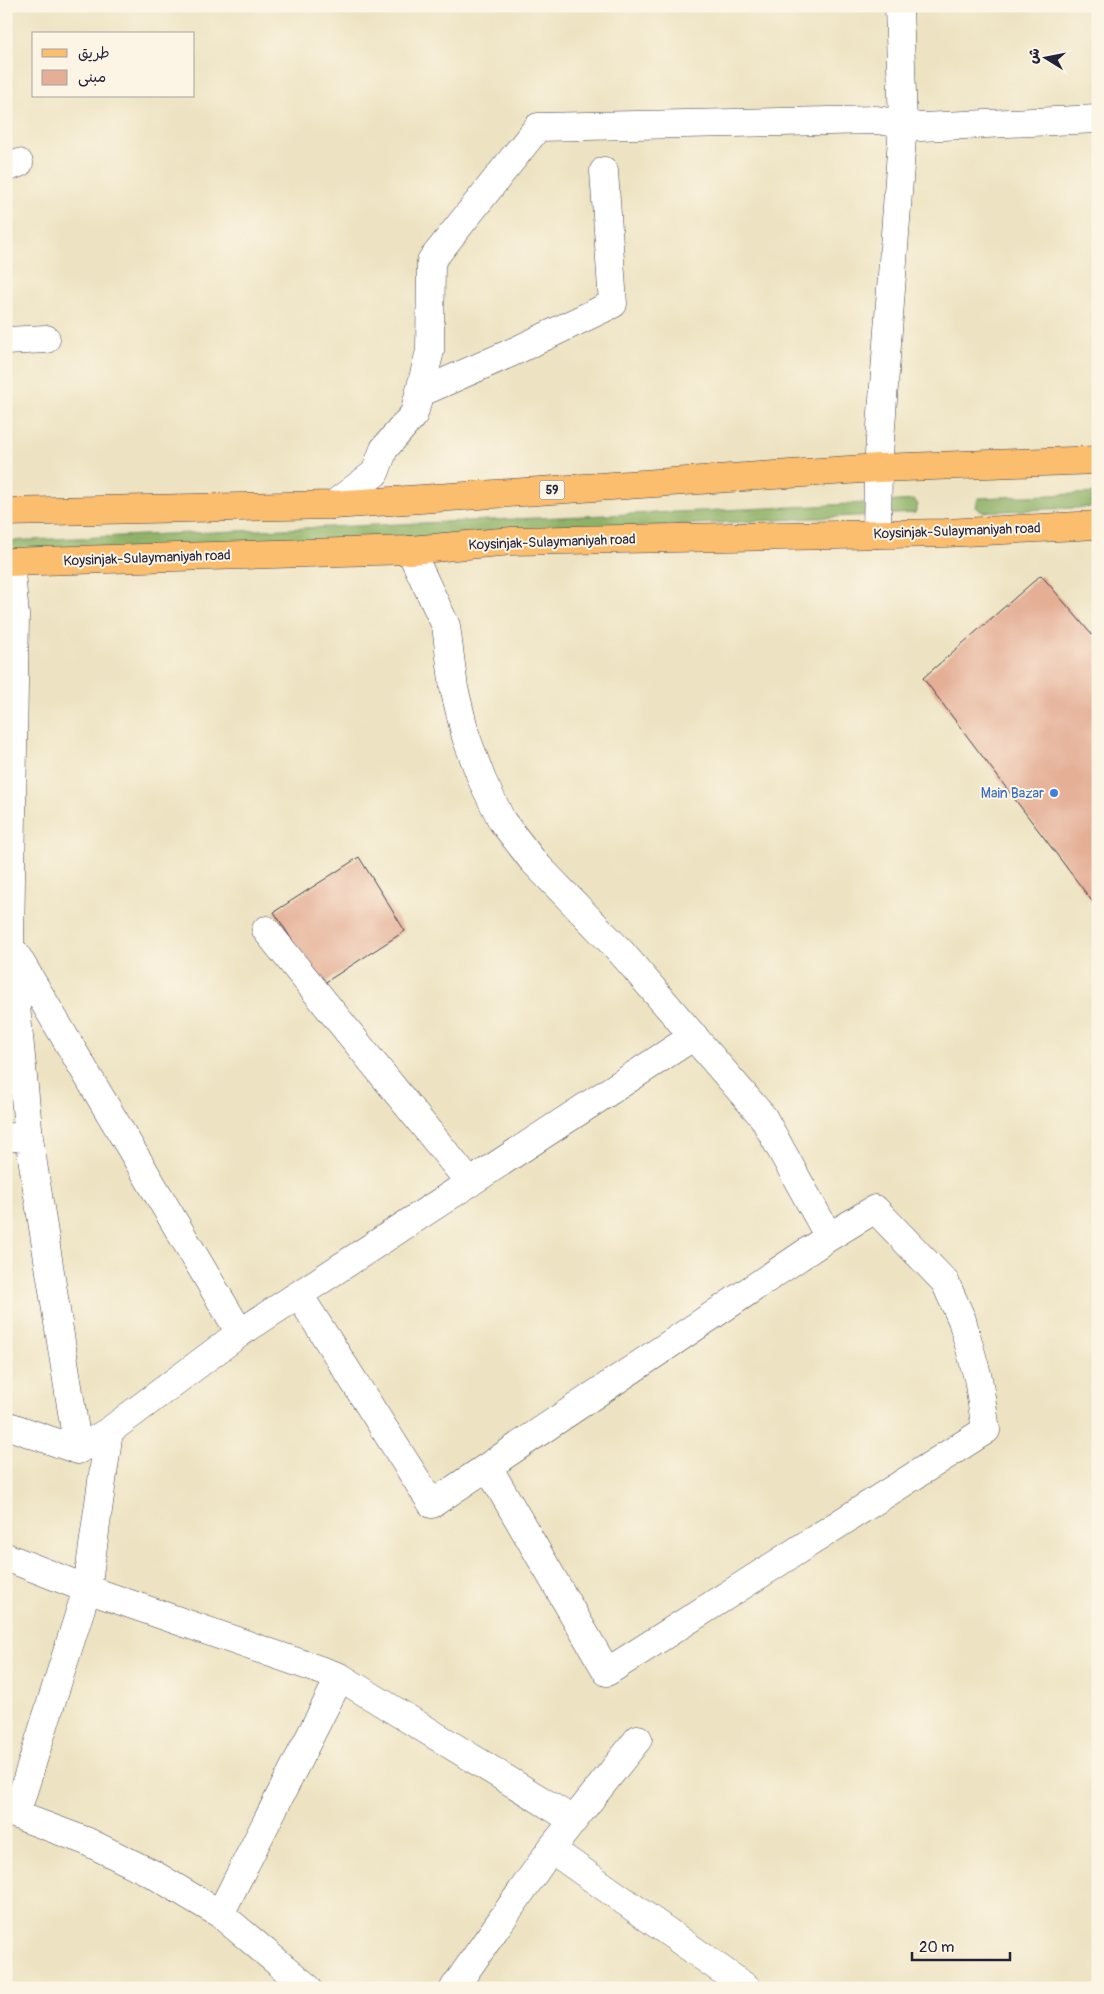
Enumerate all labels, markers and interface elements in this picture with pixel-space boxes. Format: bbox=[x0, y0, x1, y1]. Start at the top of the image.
legend bbox=[32, 32, 195, 98]
north arrow bbox=[1022, 32, 1072, 82]
text: طريق bbox=[78, 44, 110, 63]
text: ش bbox=[1024, 47, 1043, 65]
text: مبنى bbox=[78, 68, 106, 87]
road number: 59 bbox=[540, 480, 564, 500]
street label: Koysinjak-Sulaymaniyah road bbox=[873, 520, 1041, 542]
street label: Koysinjak-Sulaymaniyah road bbox=[468, 531, 636, 553]
street label: Koysinjak-Sulaymaniyah road bbox=[63, 547, 231, 569]
place label: Main Bazar bbox=[981, 785, 1044, 802]
marker: Main Bazar bbox=[1048, 787, 1060, 799]
scale bar bbox=[912, 1929, 1009, 1961]
text: 20 m bbox=[919, 1938, 954, 1957]

